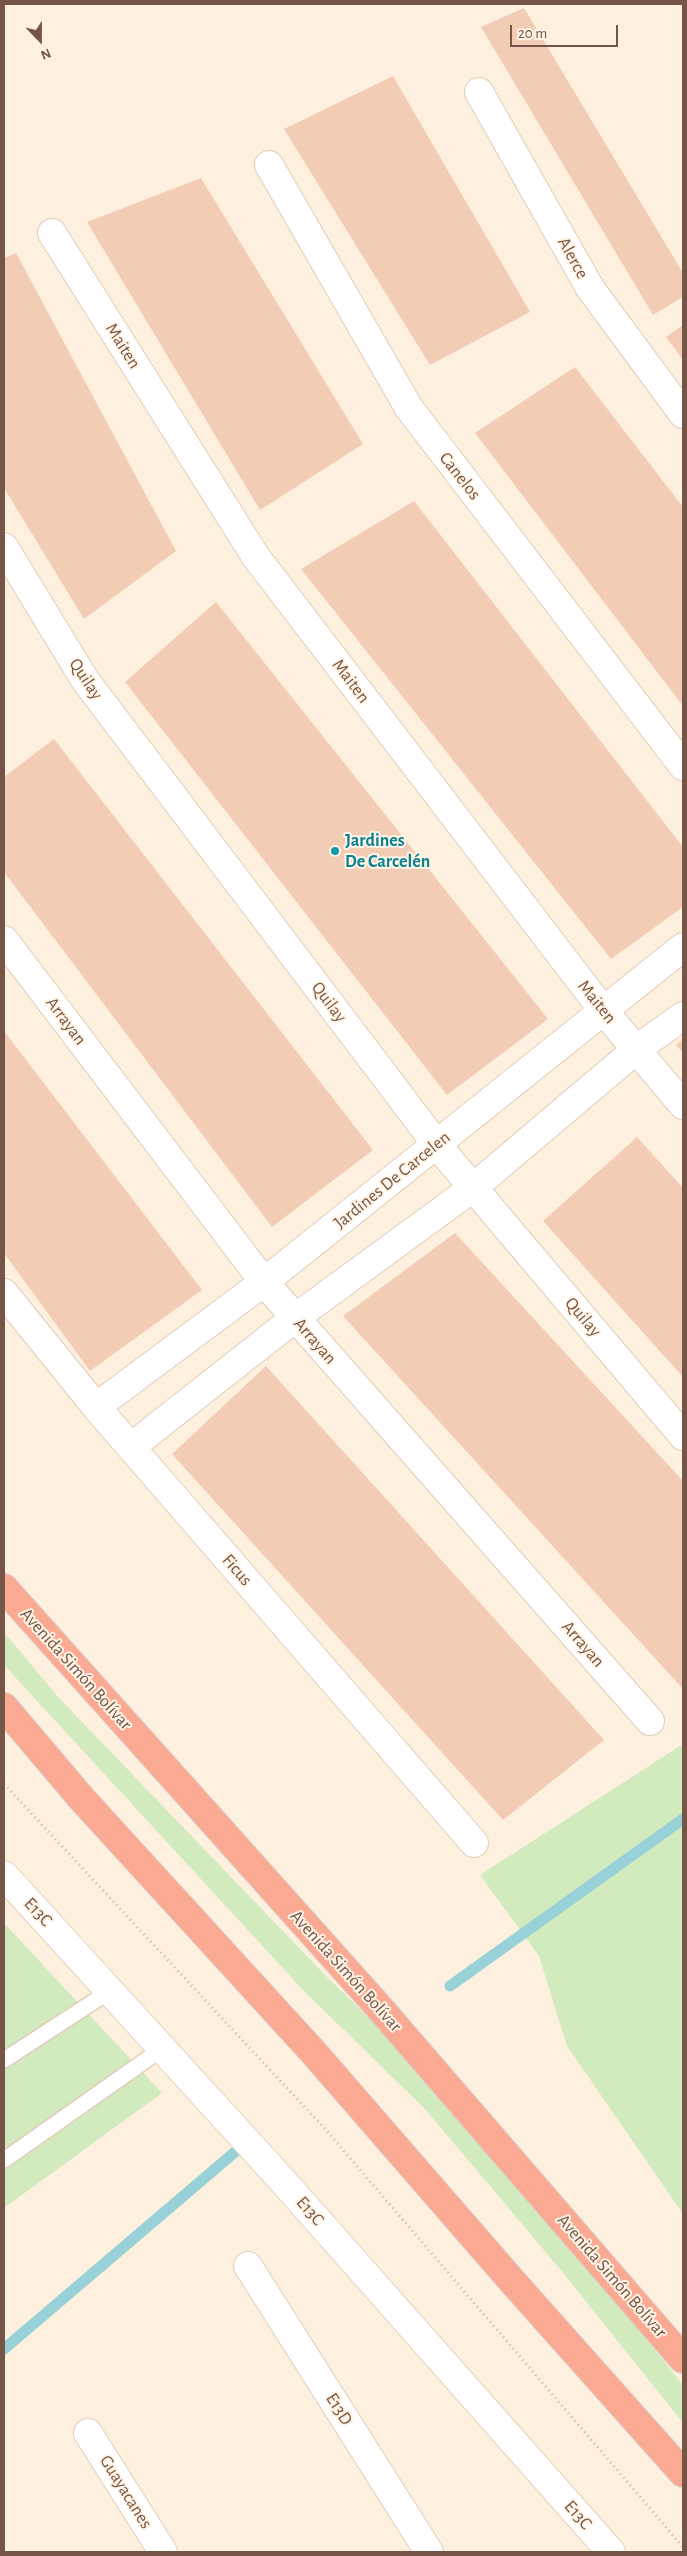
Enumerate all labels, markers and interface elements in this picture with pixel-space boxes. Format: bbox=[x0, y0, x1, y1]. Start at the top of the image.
north arrow bbox=[15, 15, 65, 65]
scale bar bbox=[512, 15, 620, 47]
text: 20 m bbox=[518, 26, 547, 41]
text: N bbox=[38, 46, 53, 62]
street label: Alerce bbox=[553, 233, 593, 283]
street label: Maiten bbox=[101, 319, 145, 373]
street label: Canelos bbox=[435, 448, 485, 504]
street label: Quilay bbox=[64, 654, 108, 704]
street label: Maiten bbox=[327, 655, 375, 707]
place label: Jardines De Carcelén bbox=[345, 830, 430, 872]
marker: Jardines De Carcelén bbox=[329, 845, 341, 857]
street label: Maiten bbox=[573, 976, 621, 1028]
street label: Quilay bbox=[307, 977, 351, 1027]
street label: Arrayan bbox=[41, 993, 91, 1049]
street label: Jardines De Carcelen bbox=[329, 1126, 455, 1234]
street label: Quilay bbox=[560, 1293, 606, 1341]
street label: Arrayan bbox=[289, 1313, 341, 1369]
street label: Ficus bbox=[217, 1550, 257, 1590]
street label: Avenida Simón Bolívar bbox=[16, 1604, 136, 1734]
street label: Arrayan bbox=[557, 1616, 609, 1672]
street label: E13C bbox=[19, 1893, 57, 1931]
street label: Avenida Simón Bolívar bbox=[286, 1906, 406, 2036]
street label: E13C bbox=[291, 2192, 329, 2230]
street label: Avenida Simón Bolívar bbox=[553, 2210, 671, 2342]
street label: E13D bbox=[321, 2389, 357, 2429]
street label: Guayacanes bbox=[95, 2451, 157, 2533]
street label: E13C bbox=[559, 2496, 597, 2534]

